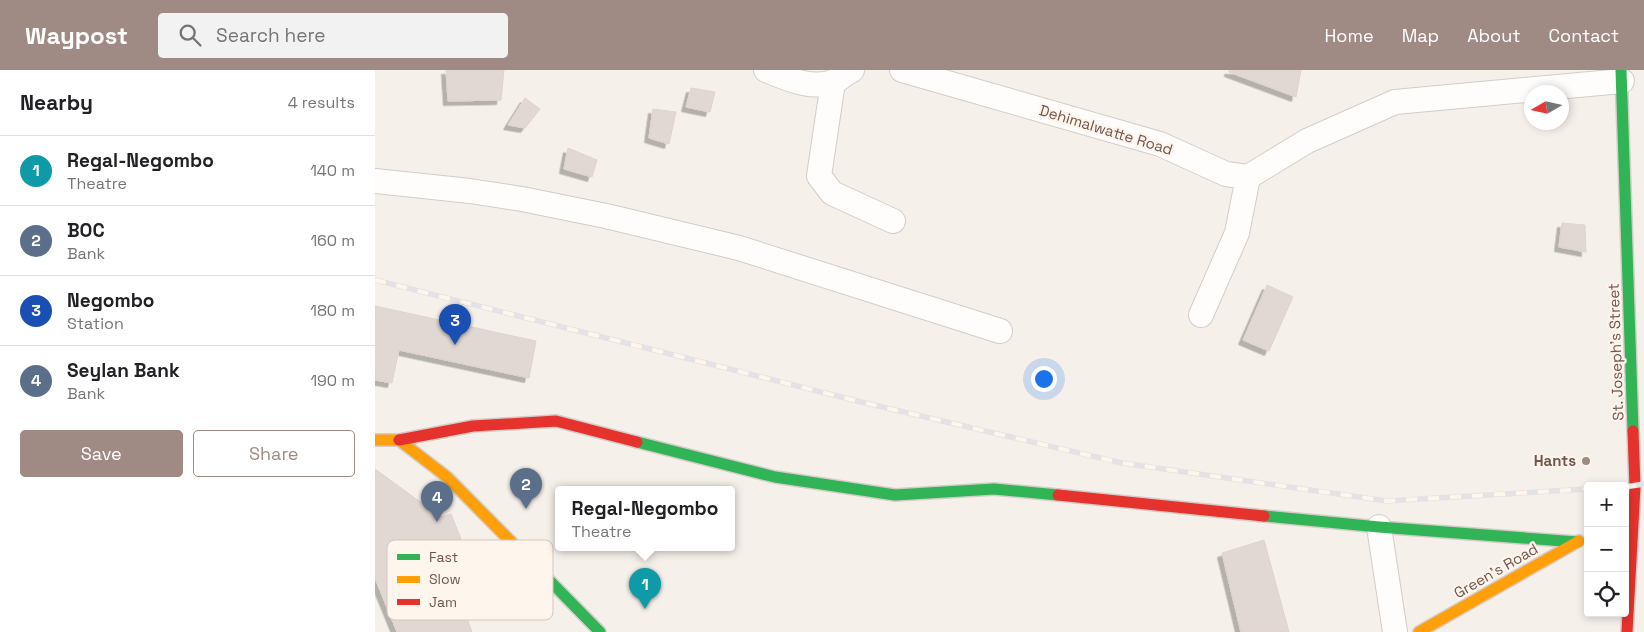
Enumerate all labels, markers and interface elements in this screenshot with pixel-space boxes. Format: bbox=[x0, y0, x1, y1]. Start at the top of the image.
search box bbox=[158, 13, 508, 58]
text: Waypost bbox=[25, 20, 128, 51]
icon: search bbox=[176, 21, 204, 49]
text: Search here bbox=[216, 23, 326, 48]
text: Home bbox=[1325, 24, 1374, 47]
text: Map bbox=[1402, 24, 1439, 47]
text: About bbox=[1467, 24, 1521, 47]
text: Contact bbox=[1549, 24, 1619, 47]
north arrow bbox=[1524, 85, 1569, 130]
text: Nearby bbox=[20, 89, 93, 116]
text: 4 results bbox=[288, 92, 355, 113]
street label: Dehimalwatte Road bbox=[1037, 100, 1175, 159]
text: Regal-Negombo bbox=[67, 148, 214, 173]
text: 1 bbox=[32, 160, 40, 181]
text: 140 m bbox=[310, 160, 355, 181]
text: Theatre bbox=[67, 173, 127, 194]
text: BOC bbox=[67, 218, 105, 243]
text: 2 bbox=[31, 230, 41, 251]
text: 160 m bbox=[310, 230, 355, 251]
text: Bank bbox=[67, 243, 105, 264]
street label: St. Joseph's Street bbox=[1604, 283, 1627, 421]
text: Negombo bbox=[67, 288, 154, 313]
text: 3 bbox=[31, 300, 41, 321]
text: 180 m bbox=[310, 300, 355, 321]
pin: 3 bbox=[439, 304, 471, 345]
text: Station bbox=[67, 313, 124, 334]
text: Seylan Bank bbox=[67, 358, 180, 383]
your location bbox=[1031, 366, 1057, 392]
text: 4 bbox=[31, 370, 41, 391]
text: 190 m bbox=[310, 370, 355, 391]
text: Bank bbox=[67, 383, 105, 404]
button: Save bbox=[20, 430, 183, 477]
button: Share bbox=[193, 430, 355, 477]
place label: Hants bbox=[1534, 451, 1576, 470]
marker: Hants bbox=[1580, 455, 1592, 467]
pin: 2 bbox=[510, 468, 542, 509]
pin: 4 bbox=[421, 481, 453, 522]
map controls bbox=[1584, 482, 1629, 617]
button: + bbox=[1584, 482, 1629, 527]
popup bbox=[555, 486, 735, 551]
text: Regal-Negombo bbox=[572, 496, 718, 521]
text: Theatre bbox=[572, 521, 632, 542]
button: − bbox=[1584, 527, 1629, 572]
street label: Green's Road bbox=[1450, 539, 1541, 602]
legend bbox=[387, 540, 553, 620]
text: Fast bbox=[429, 548, 458, 566]
pin: 1 bbox=[629, 568, 661, 609]
text: Slow bbox=[429, 570, 461, 588]
button: locate bbox=[1584, 572, 1629, 617]
text: Jam bbox=[429, 593, 457, 611]

